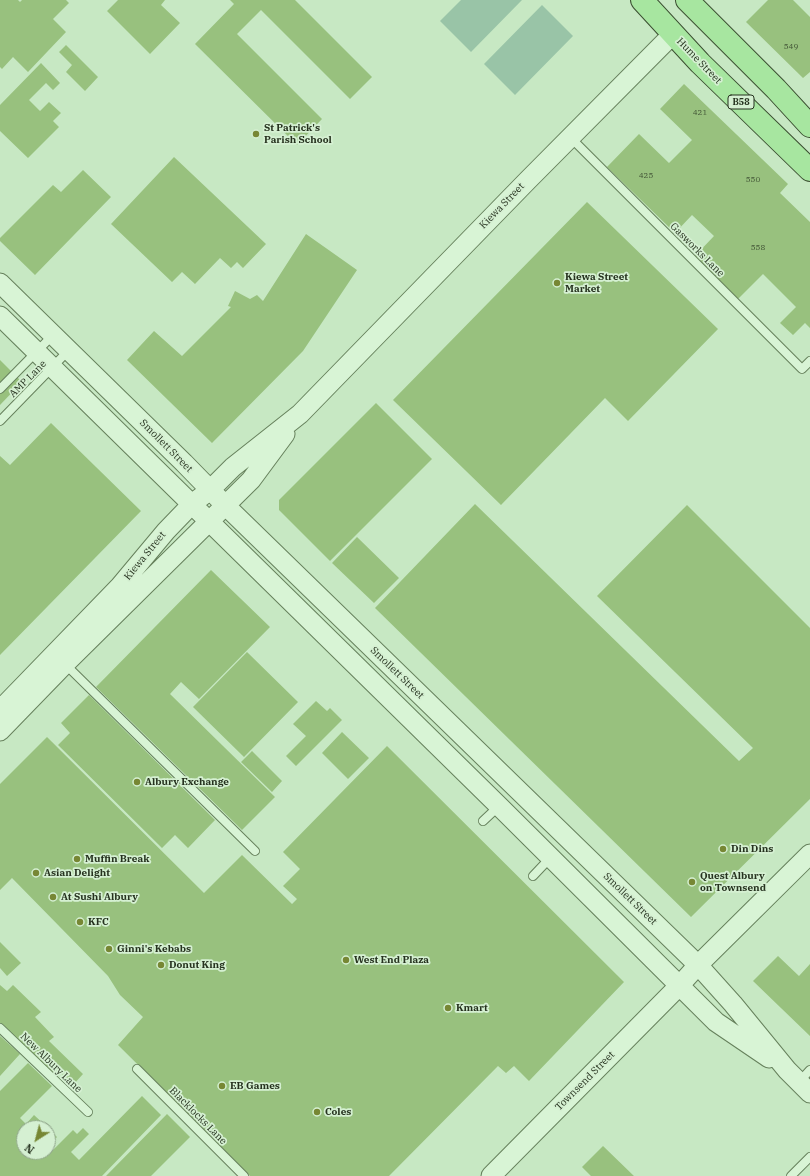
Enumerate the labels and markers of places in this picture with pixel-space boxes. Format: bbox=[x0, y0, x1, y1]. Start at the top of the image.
place label: St Patrick's Parish School bbox=[264, 122, 332, 146]
marker: St Patrick's Parish School bbox=[251, 129, 261, 139]
place label: Kiewa Street Market bbox=[565, 271, 628, 294]
marker: Kiewa Street Market bbox=[552, 278, 562, 288]
place label: Albury Exchange bbox=[145, 776, 229, 788]
marker: Albury Exchange bbox=[132, 777, 142, 787]
place label: Din Dins bbox=[731, 843, 773, 855]
marker: Din Dins bbox=[718, 844, 728, 854]
place label: Muffin Break bbox=[85, 853, 149, 865]
marker: Muffin Break bbox=[72, 854, 82, 864]
place label: Asian Delight bbox=[44, 867, 110, 879]
marker: Asian Delight bbox=[31, 868, 41, 878]
place label: Quest Albury on Townsend bbox=[700, 870, 766, 894]
marker: Quest Albury on Townsend bbox=[687, 877, 697, 887]
place label: At Sushi Albury bbox=[61, 891, 138, 903]
marker: At Sushi Albury bbox=[48, 892, 58, 902]
place label: KFC bbox=[88, 916, 109, 928]
marker: KFC bbox=[75, 917, 85, 927]
place label: Ginni's Kebabs bbox=[117, 943, 191, 955]
marker: Ginni's Kebabs bbox=[104, 944, 114, 954]
place label: West End Plaza bbox=[354, 954, 429, 966]
marker: West End Plaza bbox=[341, 955, 351, 965]
place label: Donut King bbox=[169, 959, 225, 971]
marker: Donut King bbox=[156, 960, 166, 970]
place label: Kmart bbox=[456, 1002, 488, 1014]
marker: Kmart bbox=[443, 1003, 453, 1013]
place label: EB Games bbox=[230, 1080, 280, 1092]
marker: EB Games bbox=[217, 1081, 227, 1091]
place label: Coles bbox=[325, 1106, 351, 1118]
marker: Coles bbox=[312, 1107, 322, 1117]

